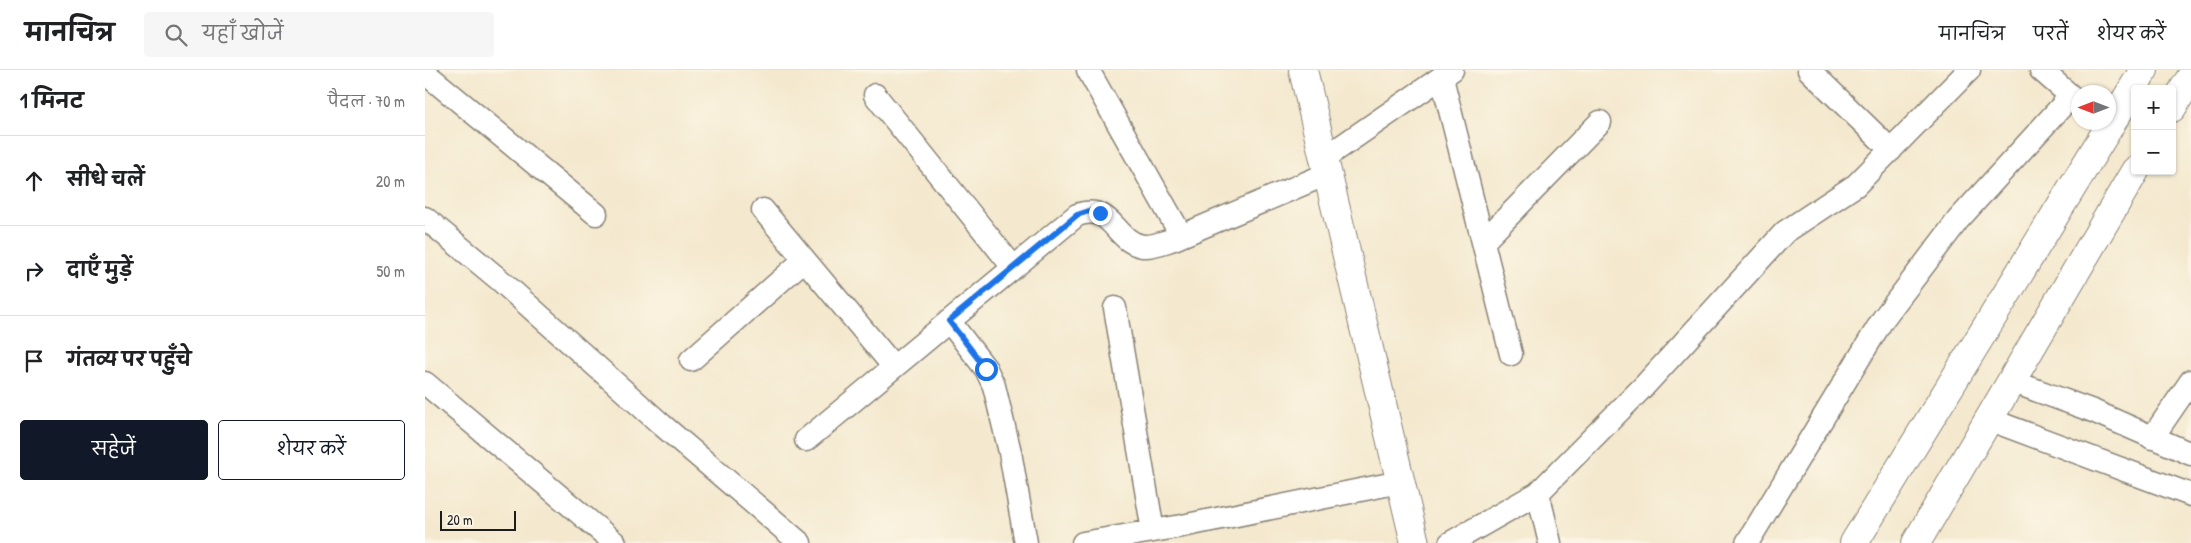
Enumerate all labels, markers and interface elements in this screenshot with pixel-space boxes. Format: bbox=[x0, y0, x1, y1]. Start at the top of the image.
search box bbox=[144, 12, 494, 57]
text: मानचित्र bbox=[25, 16, 114, 48]
text: यहाँ खोजें bbox=[202, 20, 284, 46]
icon: search bbox=[162, 21, 190, 49]
text: मानचित्र bbox=[1939, 21, 2005, 46]
text: परतें bbox=[2033, 21, 2068, 46]
text: शेयर करें bbox=[2096, 21, 2166, 46]
north arrow bbox=[2071, 85, 2116, 130]
map controls bbox=[2131, 85, 2176, 175]
button: + bbox=[2131, 85, 2176, 130]
text: 1 मिनट bbox=[20, 86, 83, 115]
text: पैदल · 70 m bbox=[328, 90, 405, 112]
button: − bbox=[2131, 130, 2176, 175]
text: सीधे चलें bbox=[67, 166, 144, 192]
icon: ahead bbox=[20, 167, 48, 195]
text: 20 m bbox=[376, 170, 405, 192]
route end bbox=[1089, 202, 1112, 225]
text: दाएँ मुड़ें bbox=[67, 256, 133, 282]
icon: right bbox=[20, 257, 48, 285]
text: 50 m bbox=[377, 260, 405, 282]
text: गंतव्य पर पहुँचे bbox=[67, 346, 191, 372]
icon: arrive bbox=[20, 347, 48, 375]
route start bbox=[975, 358, 998, 381]
button: सहेजें bbox=[20, 420, 208, 480]
button: शेयर करें bbox=[218, 420, 405, 480]
scale bar bbox=[440, 508, 516, 531]
text: 20 m bbox=[447, 510, 473, 529]

